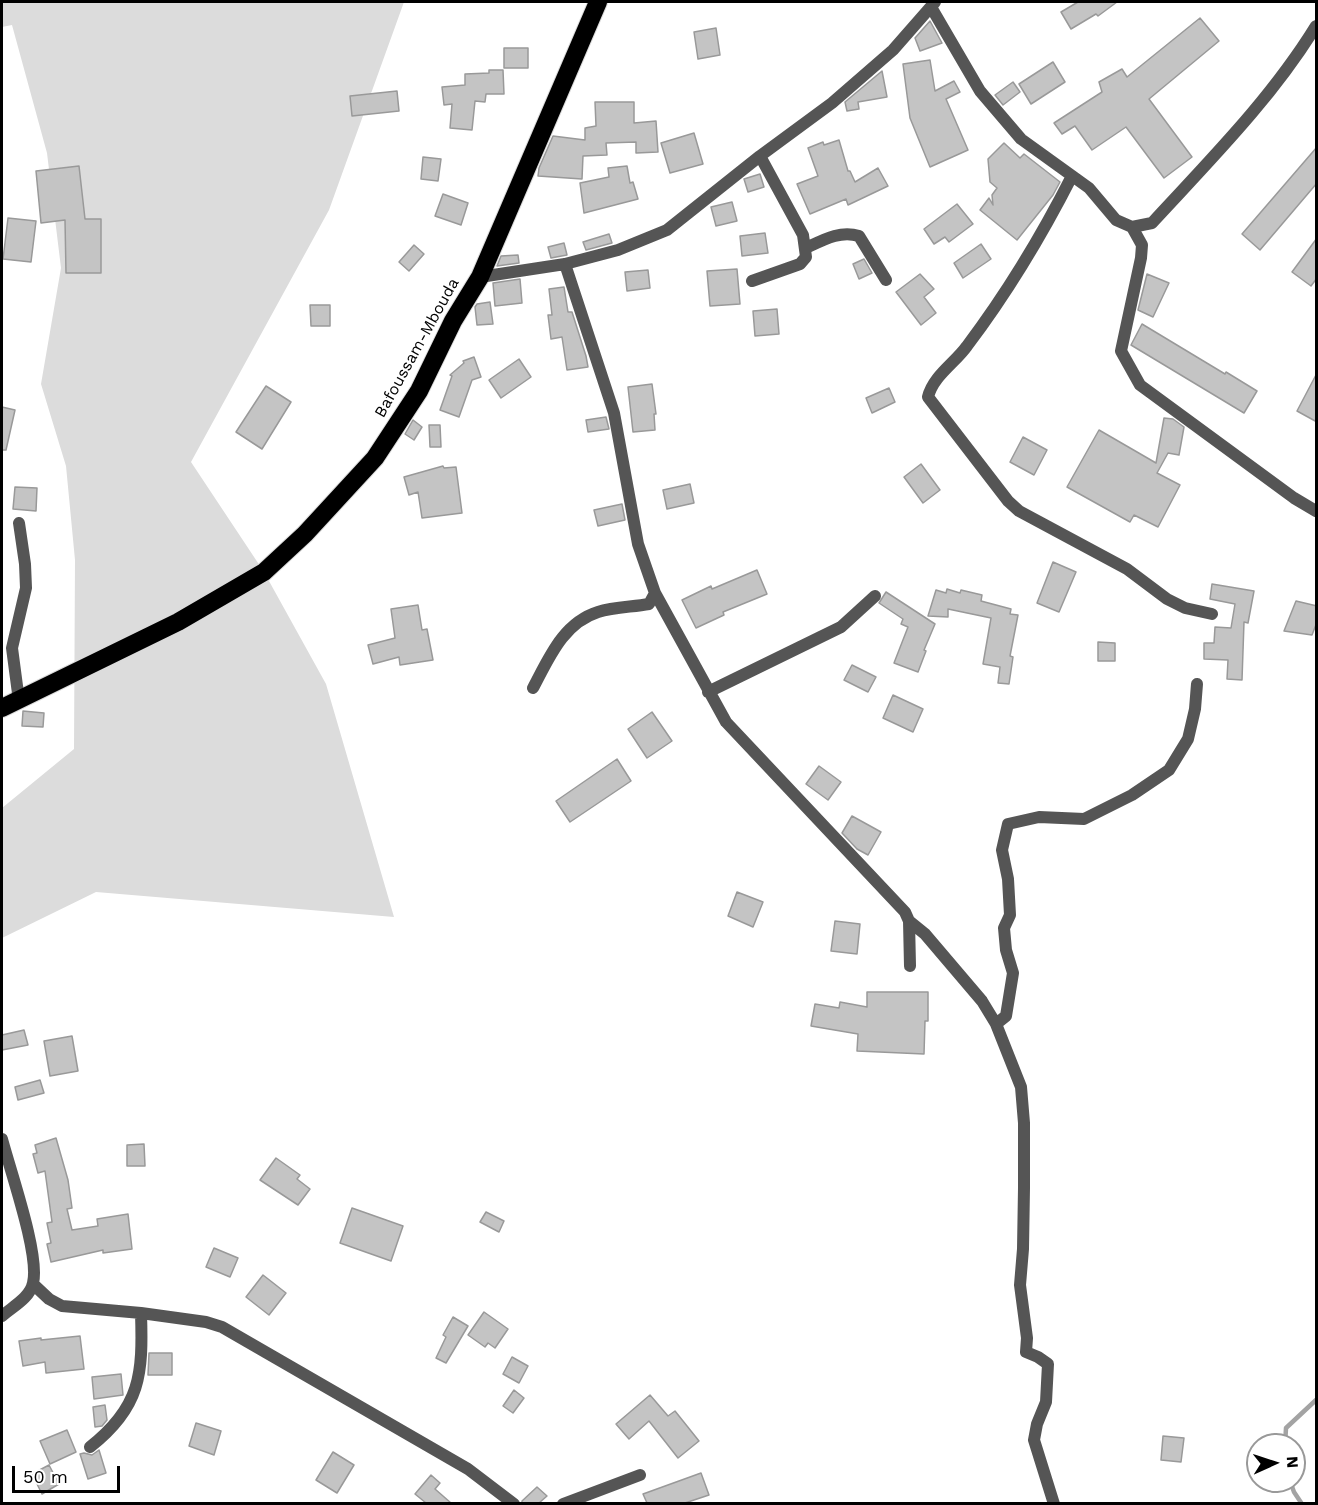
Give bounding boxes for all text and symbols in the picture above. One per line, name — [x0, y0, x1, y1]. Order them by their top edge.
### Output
street label: Bafoussam-Mbouda — [371, 275, 463, 421]
north arrow — [1246, 1433, 1306, 1493]
scale bar — [15, 1454, 123, 1492]
text: N — [1283, 1456, 1302, 1469]
text: 50 m — [23, 1466, 68, 1487]

